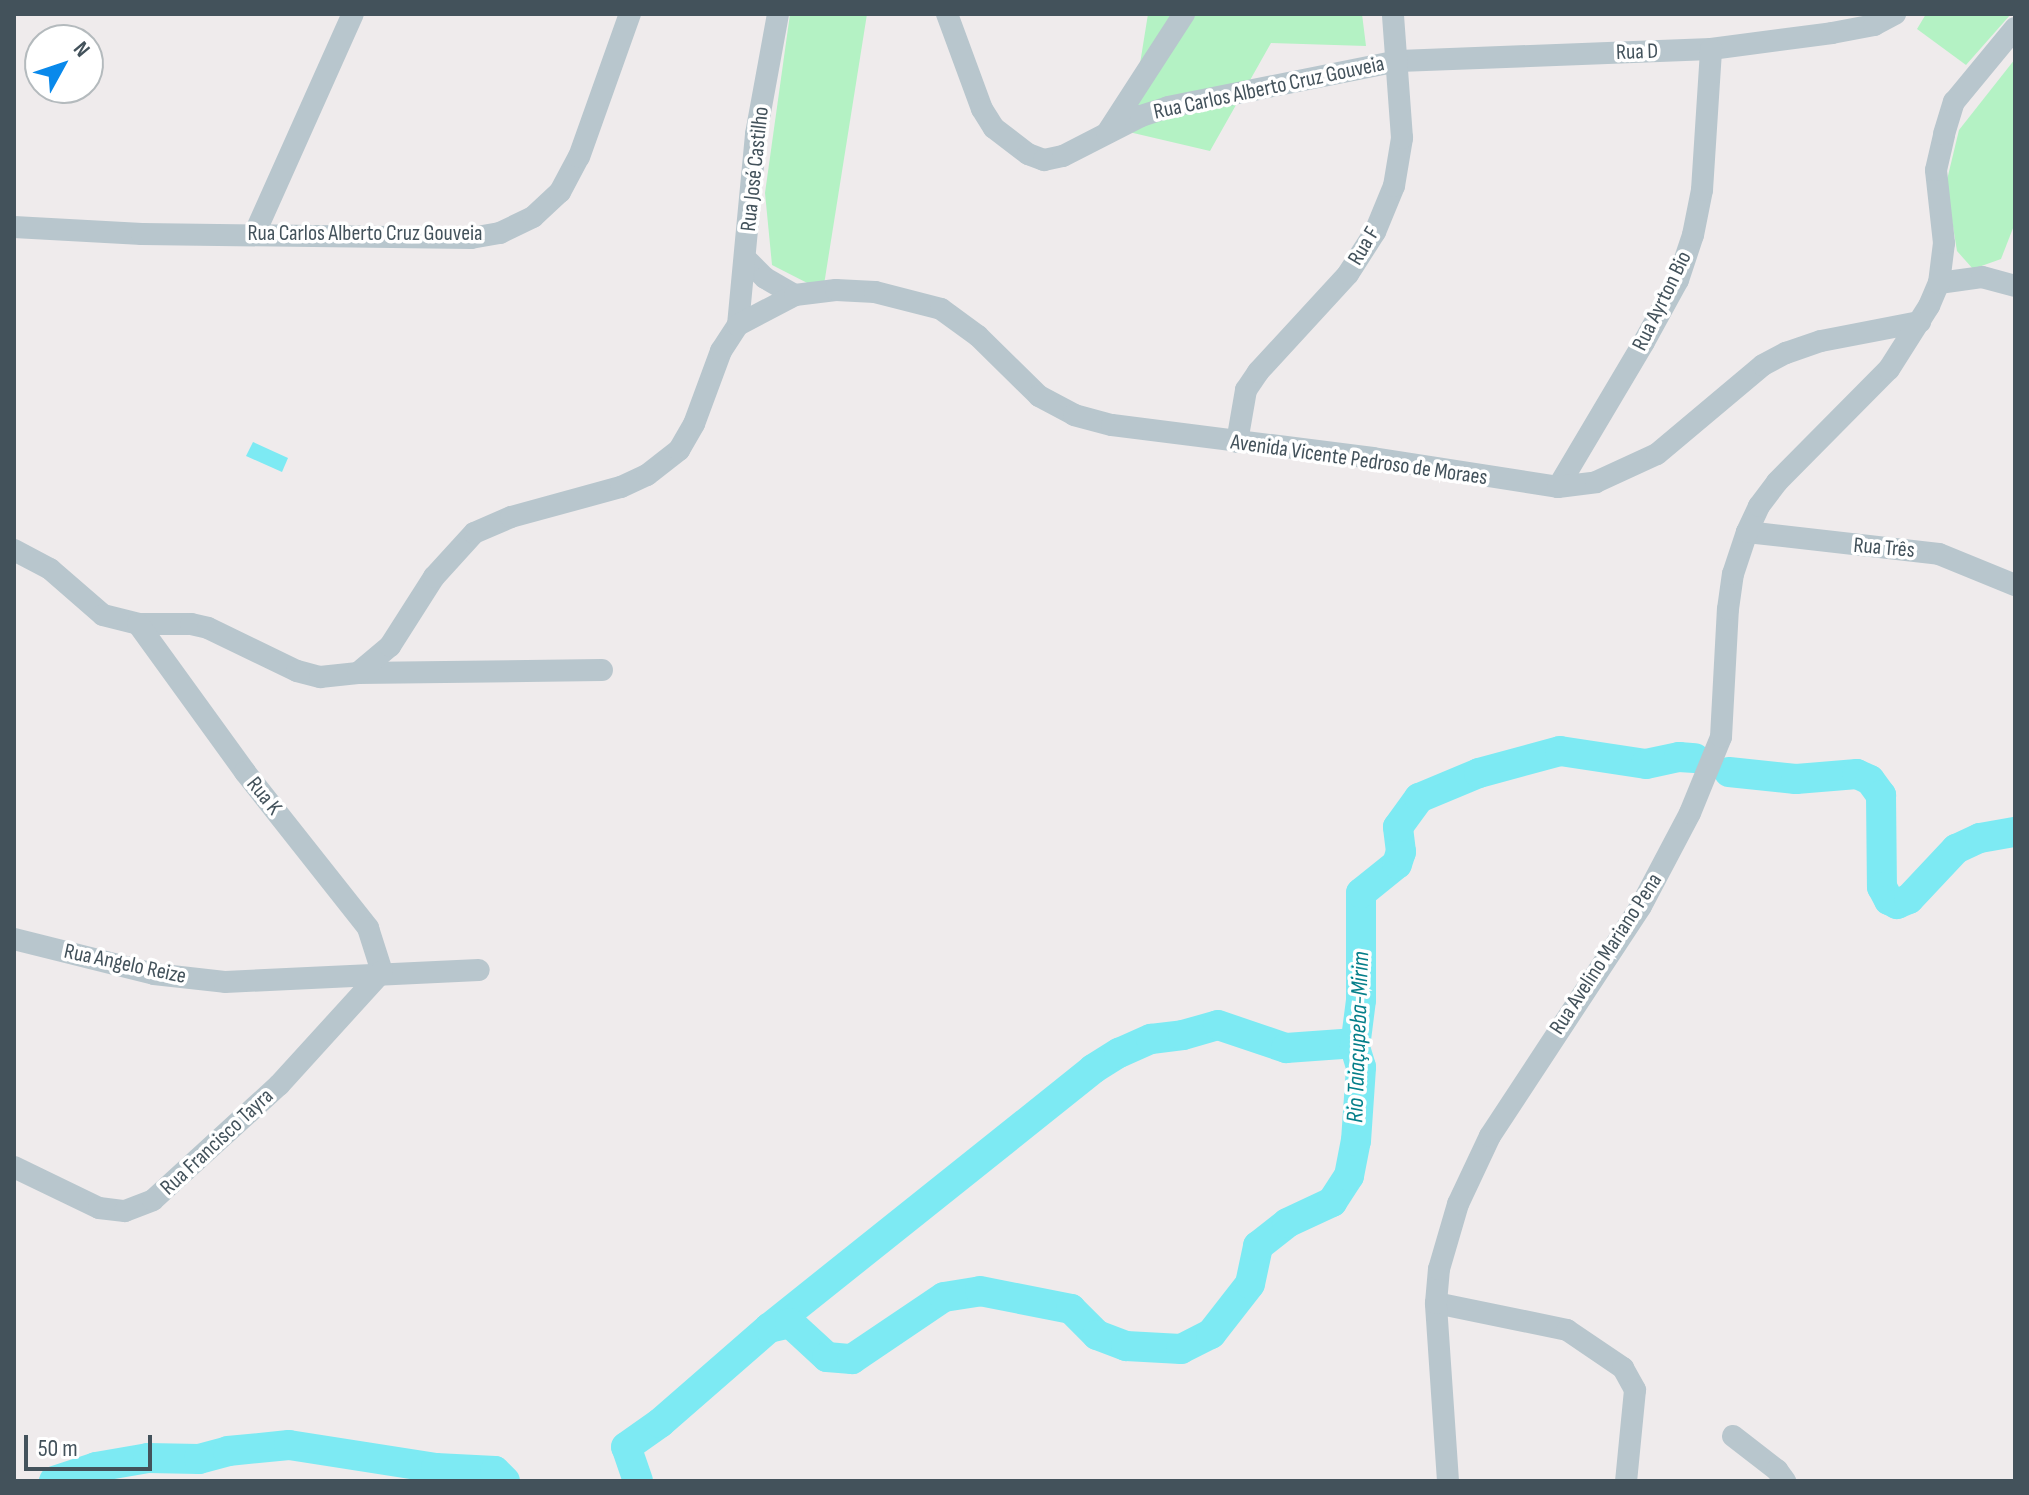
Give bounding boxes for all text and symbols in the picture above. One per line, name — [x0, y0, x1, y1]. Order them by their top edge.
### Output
north arrow — [24, 24, 104, 104]
text: N — [67, 36, 95, 63]
street label: Rua D — [1615, 38, 1659, 66]
street label: Rua Carlos Alberto Cruz Gouveia — [1151, 51, 1387, 125]
street label: Rua José Castilho — [735, 105, 775, 233]
street label: Rua Carlos Alberto Cruz Gouveia — [247, 221, 483, 247]
street label: Rua F — [1342, 222, 1386, 270]
street label: Rua Ayrton Bio — [1627, 247, 1697, 355]
street label: Avenida Vicente Pedroso de Moraes — [1229, 429, 1489, 491]
street label: Rua Três — [1852, 532, 1916, 564]
street label: Rua K — [241, 772, 287, 820]
street label: Rua Avelino Mariano Pena — [1544, 868, 1668, 1040]
street label: Rua Angelo Reize — [62, 938, 188, 990]
water label: Rio Taiaçupeba-Mirim — [1341, 951, 1375, 1123]
street label: Rua Francisco Tayra — [155, 1083, 279, 1201]
scale bar — [28, 1419, 156, 1469]
text: 50 m — [38, 1434, 78, 1463]

